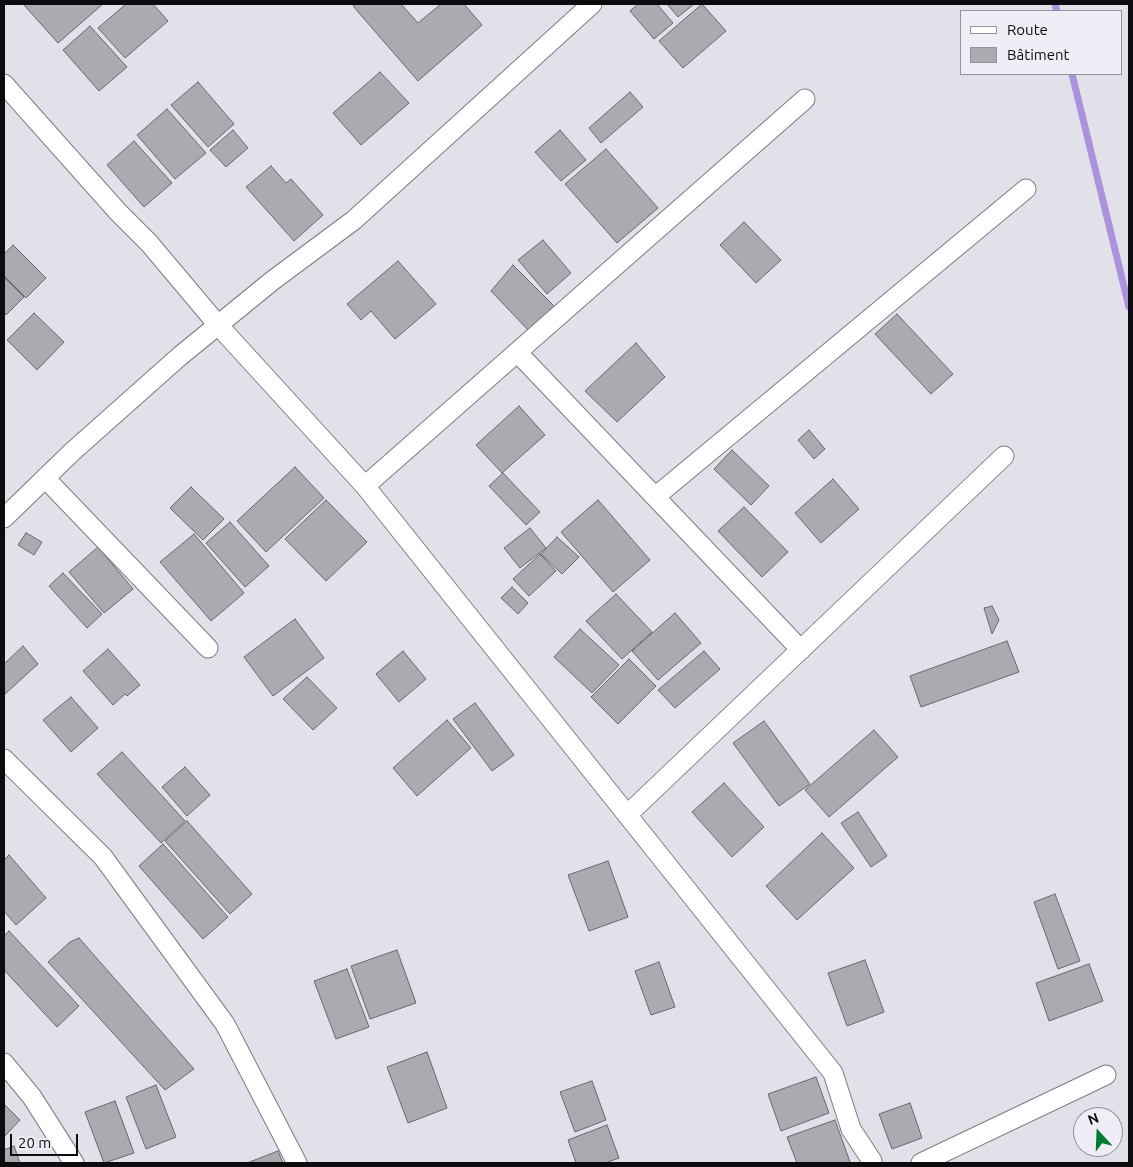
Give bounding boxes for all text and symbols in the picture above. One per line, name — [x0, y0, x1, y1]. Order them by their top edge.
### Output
legend — [960, 10, 1123, 75]
text: Route — [1007, 21, 1048, 38]
text: Bâtiment — [1007, 46, 1069, 63]
north arrow — [1073, 1107, 1123, 1157]
text: N — [1086, 1110, 1101, 1128]
scale bar — [12, 1124, 80, 1156]
text: 20 m — [18, 1134, 51, 1151]

